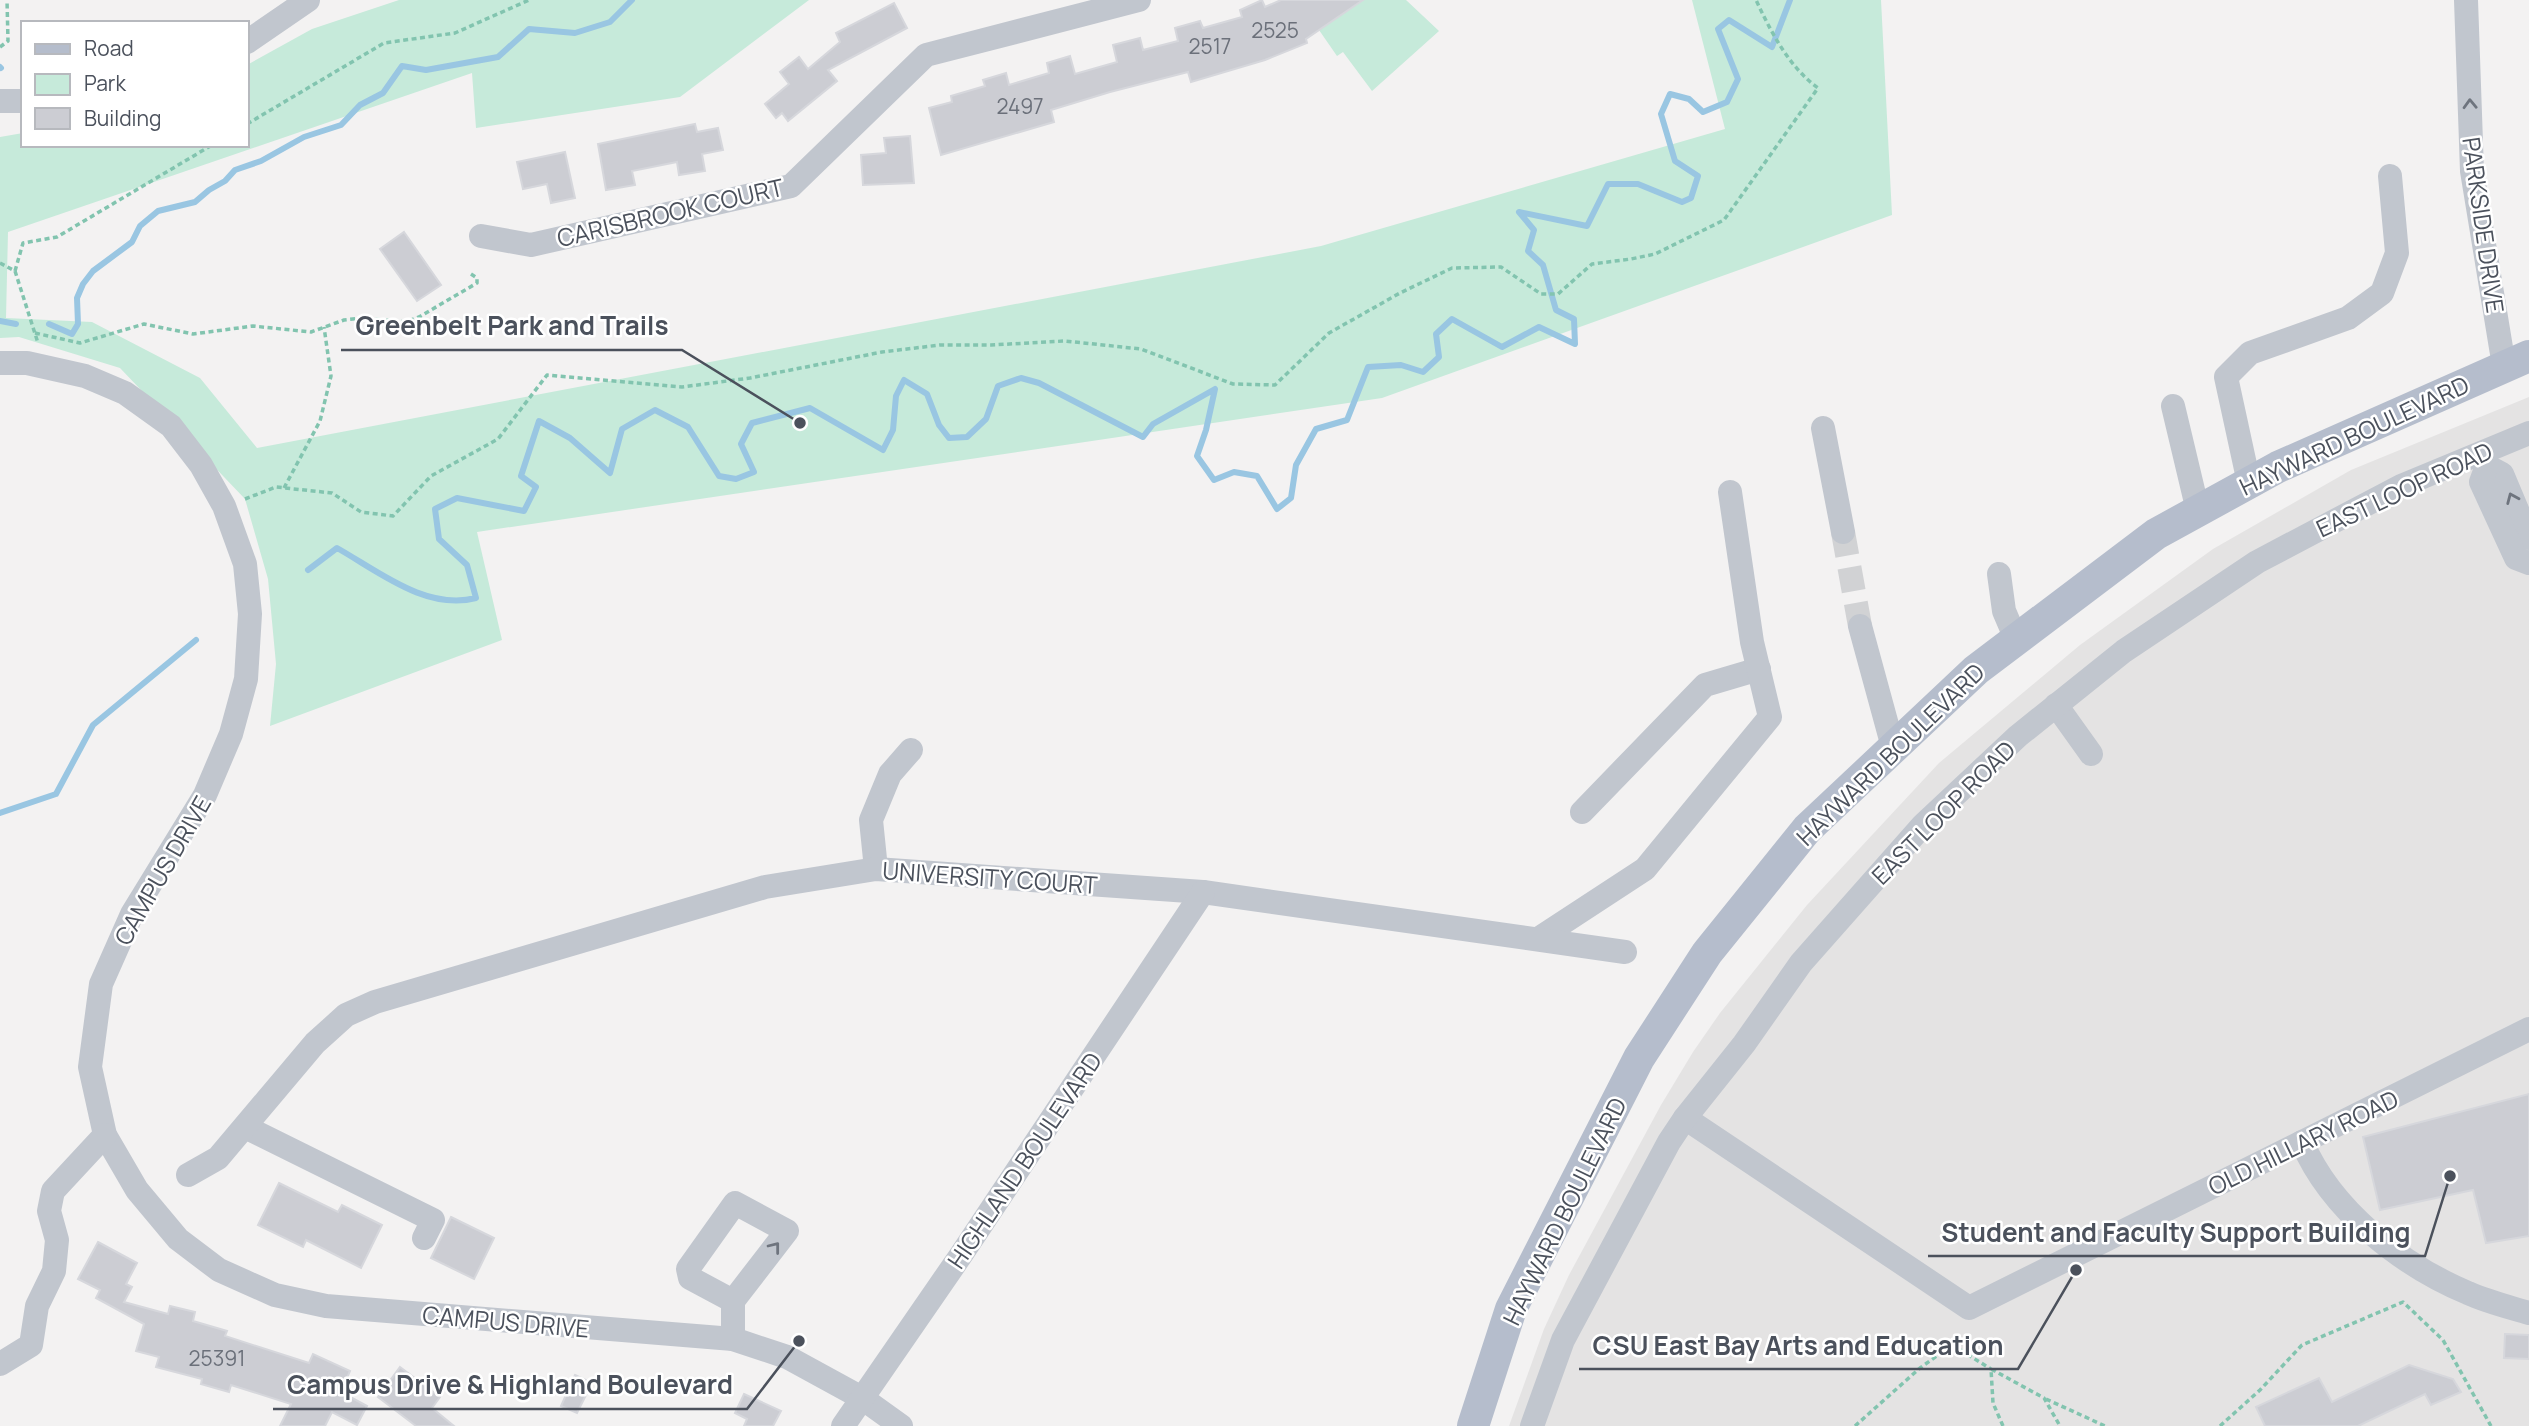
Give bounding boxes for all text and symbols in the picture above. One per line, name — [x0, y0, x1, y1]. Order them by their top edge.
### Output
house number: 2525 — [1251, 16, 1299, 44]
legend — [21, 21, 248, 147]
house number: 2517 — [1189, 32, 1231, 60]
text: Road — [84, 34, 134, 62]
text: Park — [84, 69, 126, 97]
house number: 2497 — [996, 92, 1044, 120]
one-way arrow — [2463, 98, 2478, 109]
text: Building — [84, 104, 161, 132]
street label: PARKSIDE DRIVE — [2455, 135, 2513, 315]
street label: CARISBROOK COURT — [554, 170, 787, 254]
callout: Greenbelt Park and Trails — [341, 303, 682, 350]
text: Greenbelt Park and Trails — [356, 307, 668, 343]
street label: HAYWARD BOULEVARD — [2234, 367, 2474, 503]
street label: EAST LOOP ROAD — [2311, 434, 2497, 544]
one-way arrow — [2506, 493, 2520, 506]
street label: HAYWARD BOULEVARD — [1789, 655, 1991, 853]
street label: EAST LOOP ROAD — [1864, 733, 2022, 891]
street label: CAMPUS DRIVE — [106, 789, 218, 951]
street label: UNIVERSITY COURT — [881, 853, 1099, 901]
street label: HIGHLAND BOULEVARD — [939, 1045, 1109, 1275]
street label: OLD HILLARY ROAD — [2202, 1082, 2404, 1202]
street label: HAYWARD BOULEVARD — [1494, 1092, 1634, 1330]
callout: Student and Faculty Support Building — [1928, 1209, 2425, 1256]
text: Student and Faculty Support Building — [1941, 1214, 2411, 1250]
one-way arrow — [766, 1242, 779, 1254]
street label: CAMPUS DRIVE — [421, 1297, 591, 1345]
callout: CSU East Bay Arts and Education — [1579, 1322, 2018, 1369]
text: CSU East Bay Arts and Education — [1593, 1327, 2003, 1363]
house number: 25391 — [189, 1344, 245, 1372]
callout: Campus Drive & Highland Boulevard — [273, 1362, 747, 1409]
text: Campus Drive & Highland Boulevard — [287, 1366, 733, 1402]

